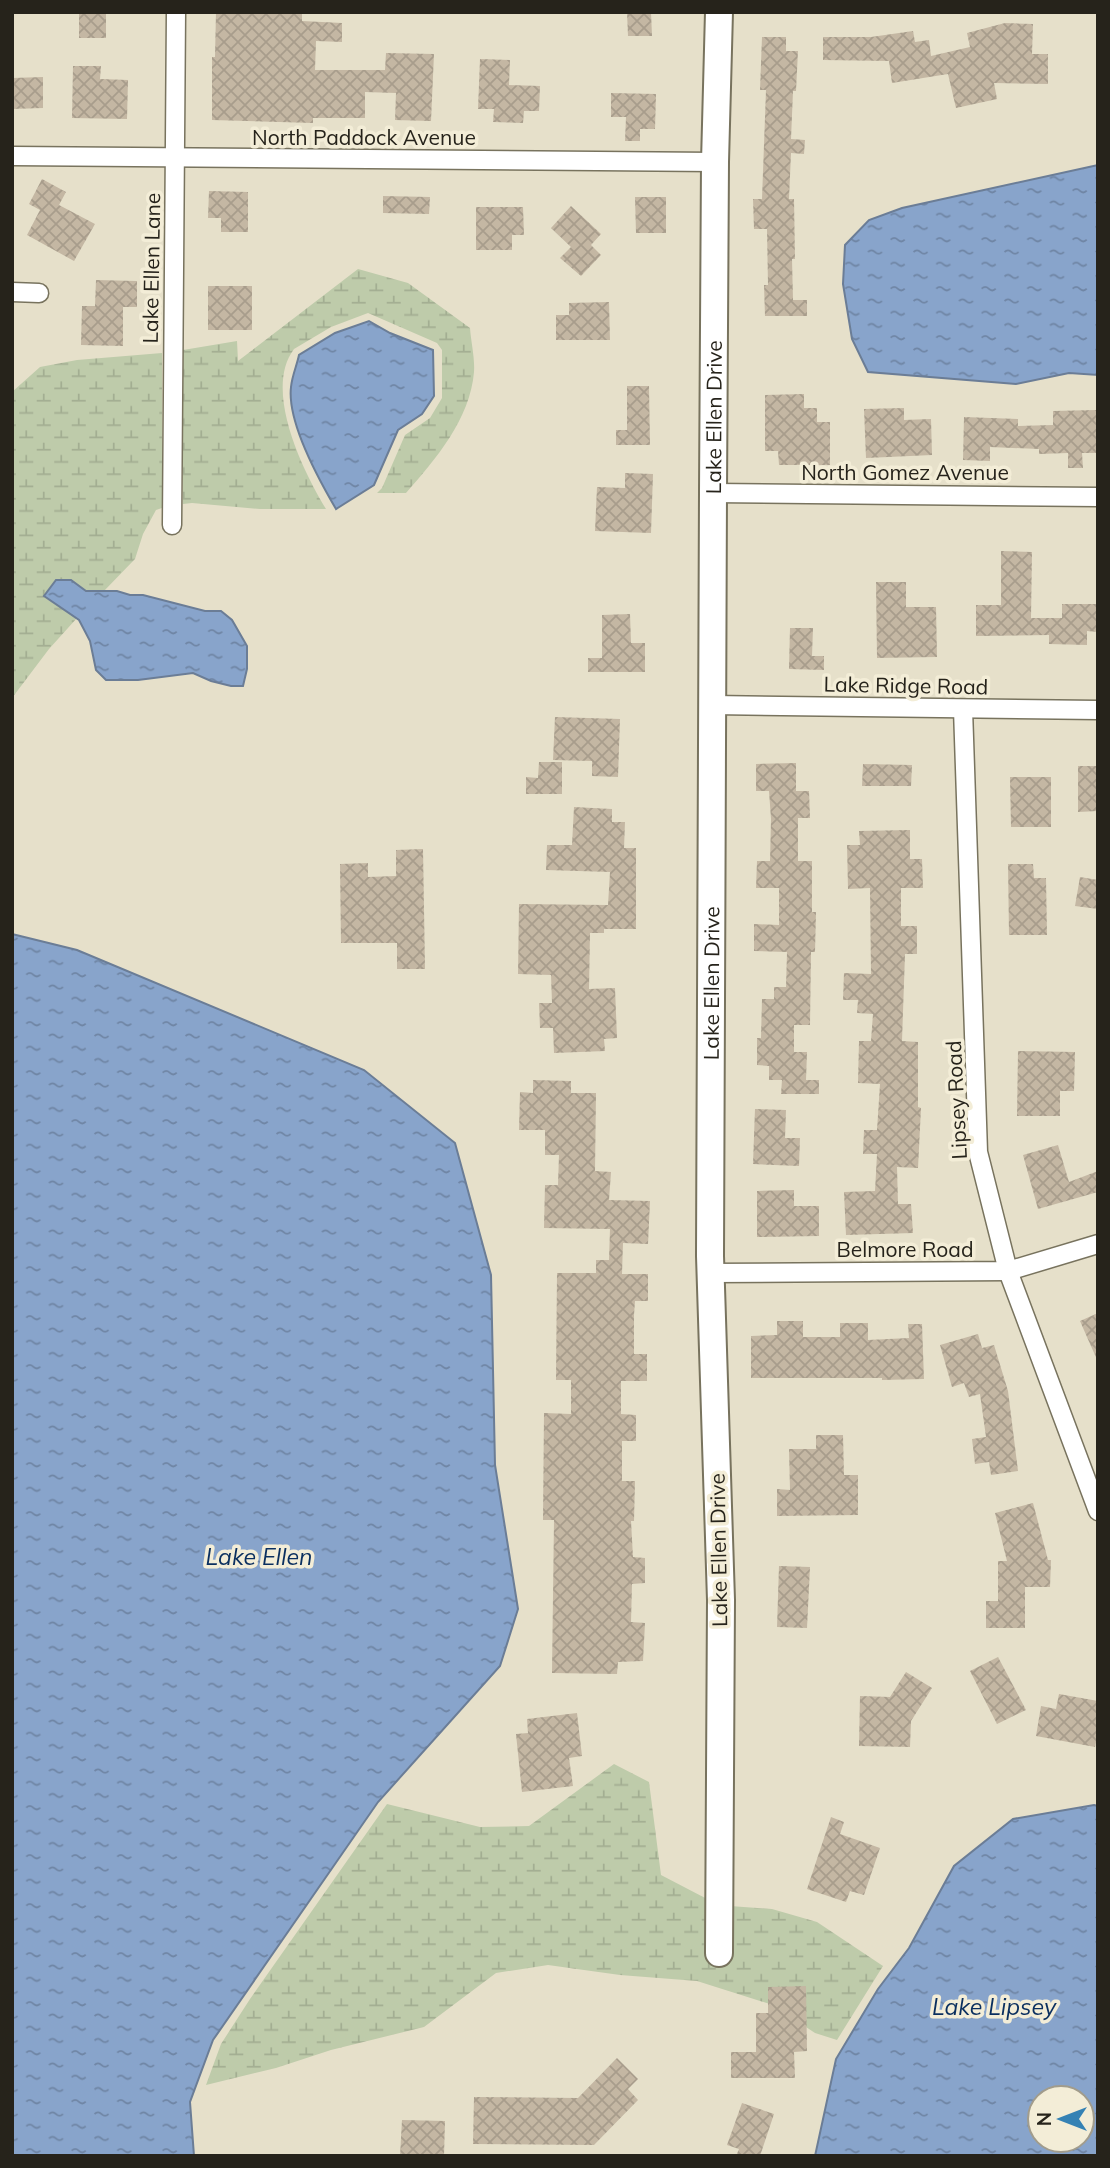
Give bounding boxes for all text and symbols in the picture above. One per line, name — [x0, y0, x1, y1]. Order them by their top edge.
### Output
street label: North Paddock Avenue — [252, 124, 476, 150]
street label: Lake Ellen Lane — [137, 192, 165, 344]
street label: Lake Ellen Drive — [700, 340, 727, 494]
street label: North Gomez Avenue — [801, 459, 1009, 485]
street label: Lake Ridge Road — [823, 671, 989, 699]
street label: Lake Ellen Drive — [698, 906, 724, 1060]
street label: Lipsey Road — [940, 1040, 972, 1160]
street label: Belmore Road — [836, 1236, 974, 1262]
street label: Lake Ellen Drive — [704, 1473, 732, 1627]
water label: Lake Ellen — [206, 1542, 312, 1571]
water label: Lake Lipsey — [932, 1992, 1057, 2021]
north arrow — [1026, 2084, 1096, 2154]
text: N — [1032, 2112, 1056, 2126]

